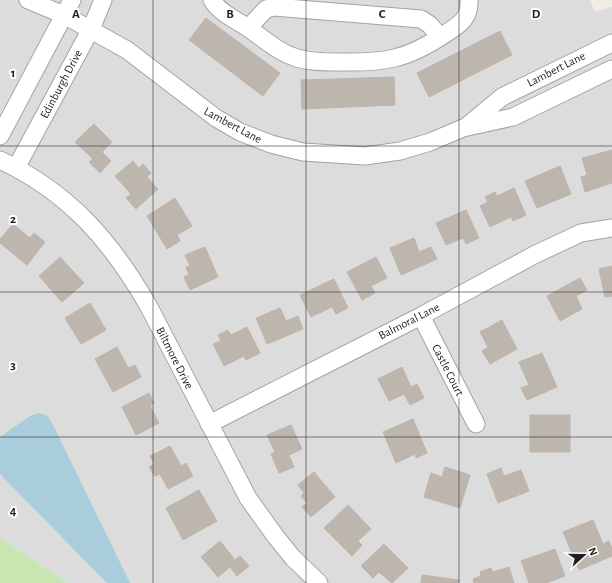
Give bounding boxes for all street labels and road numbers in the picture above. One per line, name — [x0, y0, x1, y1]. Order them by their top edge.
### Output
street label: Edinburgh Drive — [38, 48, 84, 120]
street label: Lambert Lane — [525, 49, 587, 89]
street label: Lambert Lane — [202, 105, 264, 145]
street label: Balmoral Lane — [377, 301, 441, 341]
street label: Biltmore Drive — [154, 325, 196, 391]
street label: Castle Court — [430, 342, 466, 398]

